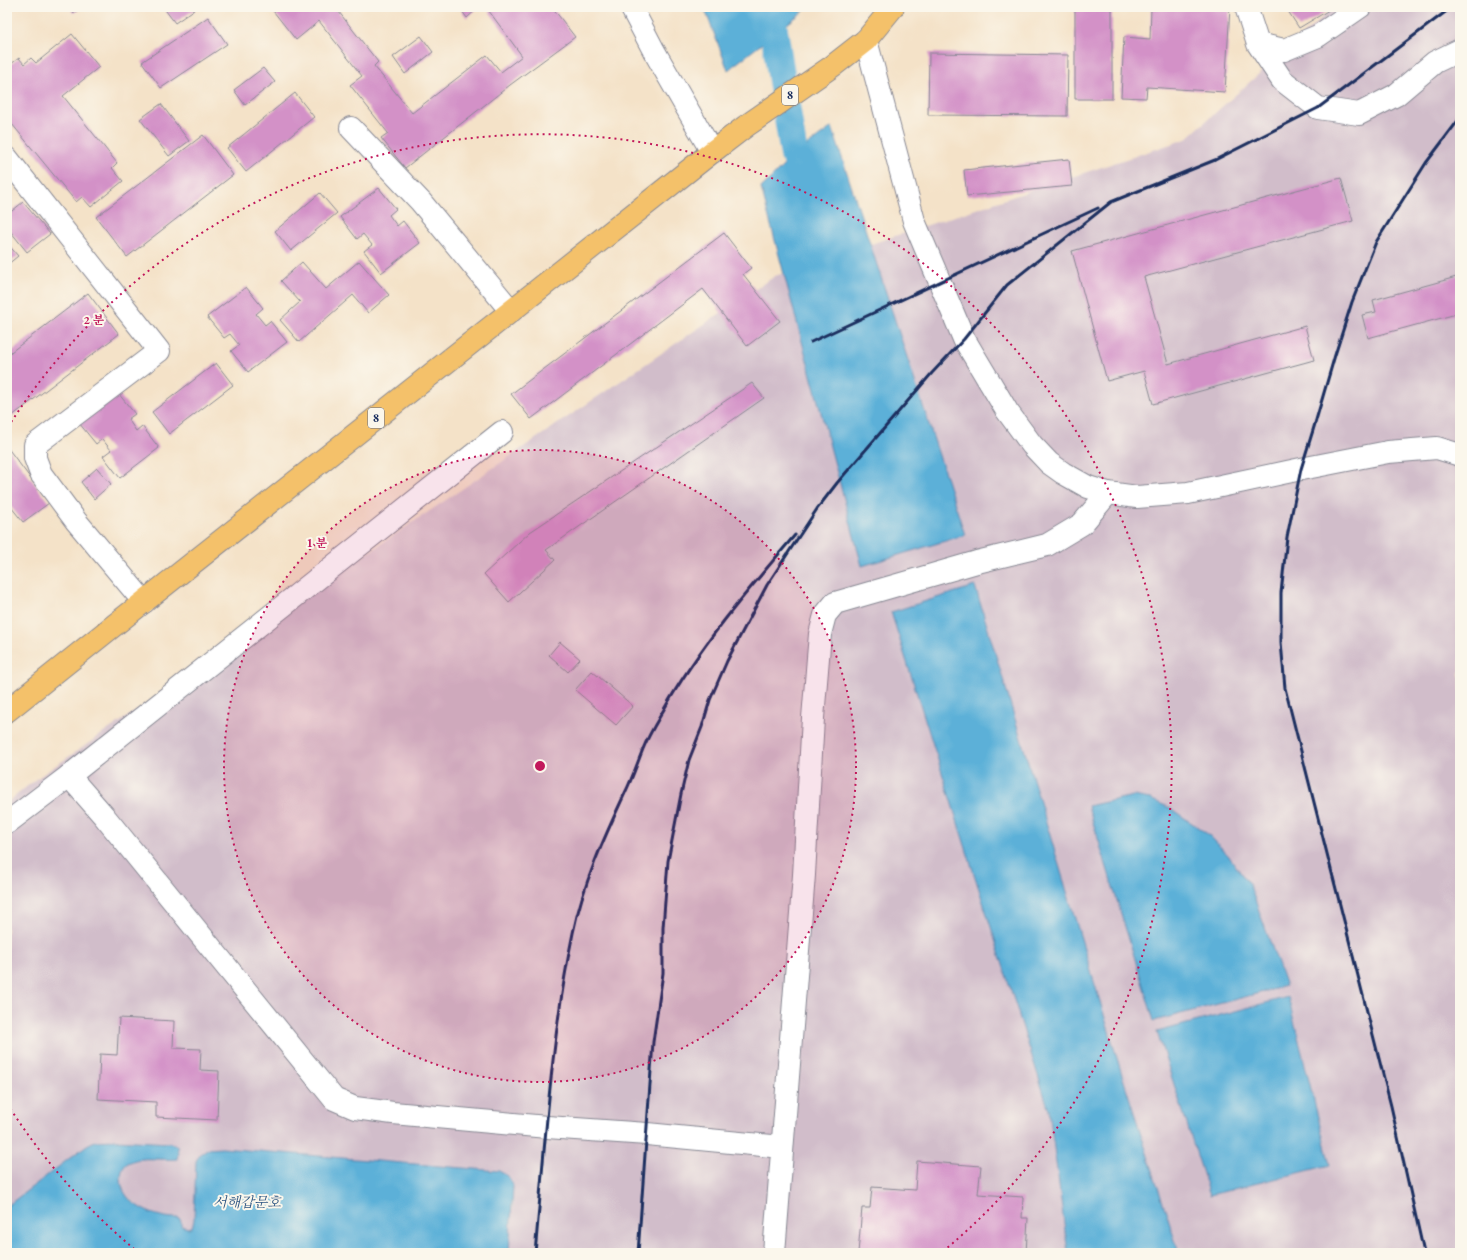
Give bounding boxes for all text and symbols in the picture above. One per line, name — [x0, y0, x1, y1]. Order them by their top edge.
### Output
road number: 8 — [782, 85, 798, 105]
text: 2 분 — [84, 312, 105, 328]
road number: 8 — [368, 408, 384, 428]
text: 1 분 — [307, 535, 328, 551]
centre of rings — [533, 759, 547, 773]
water label: 서해갑문호 — [213, 1193, 282, 1211]

